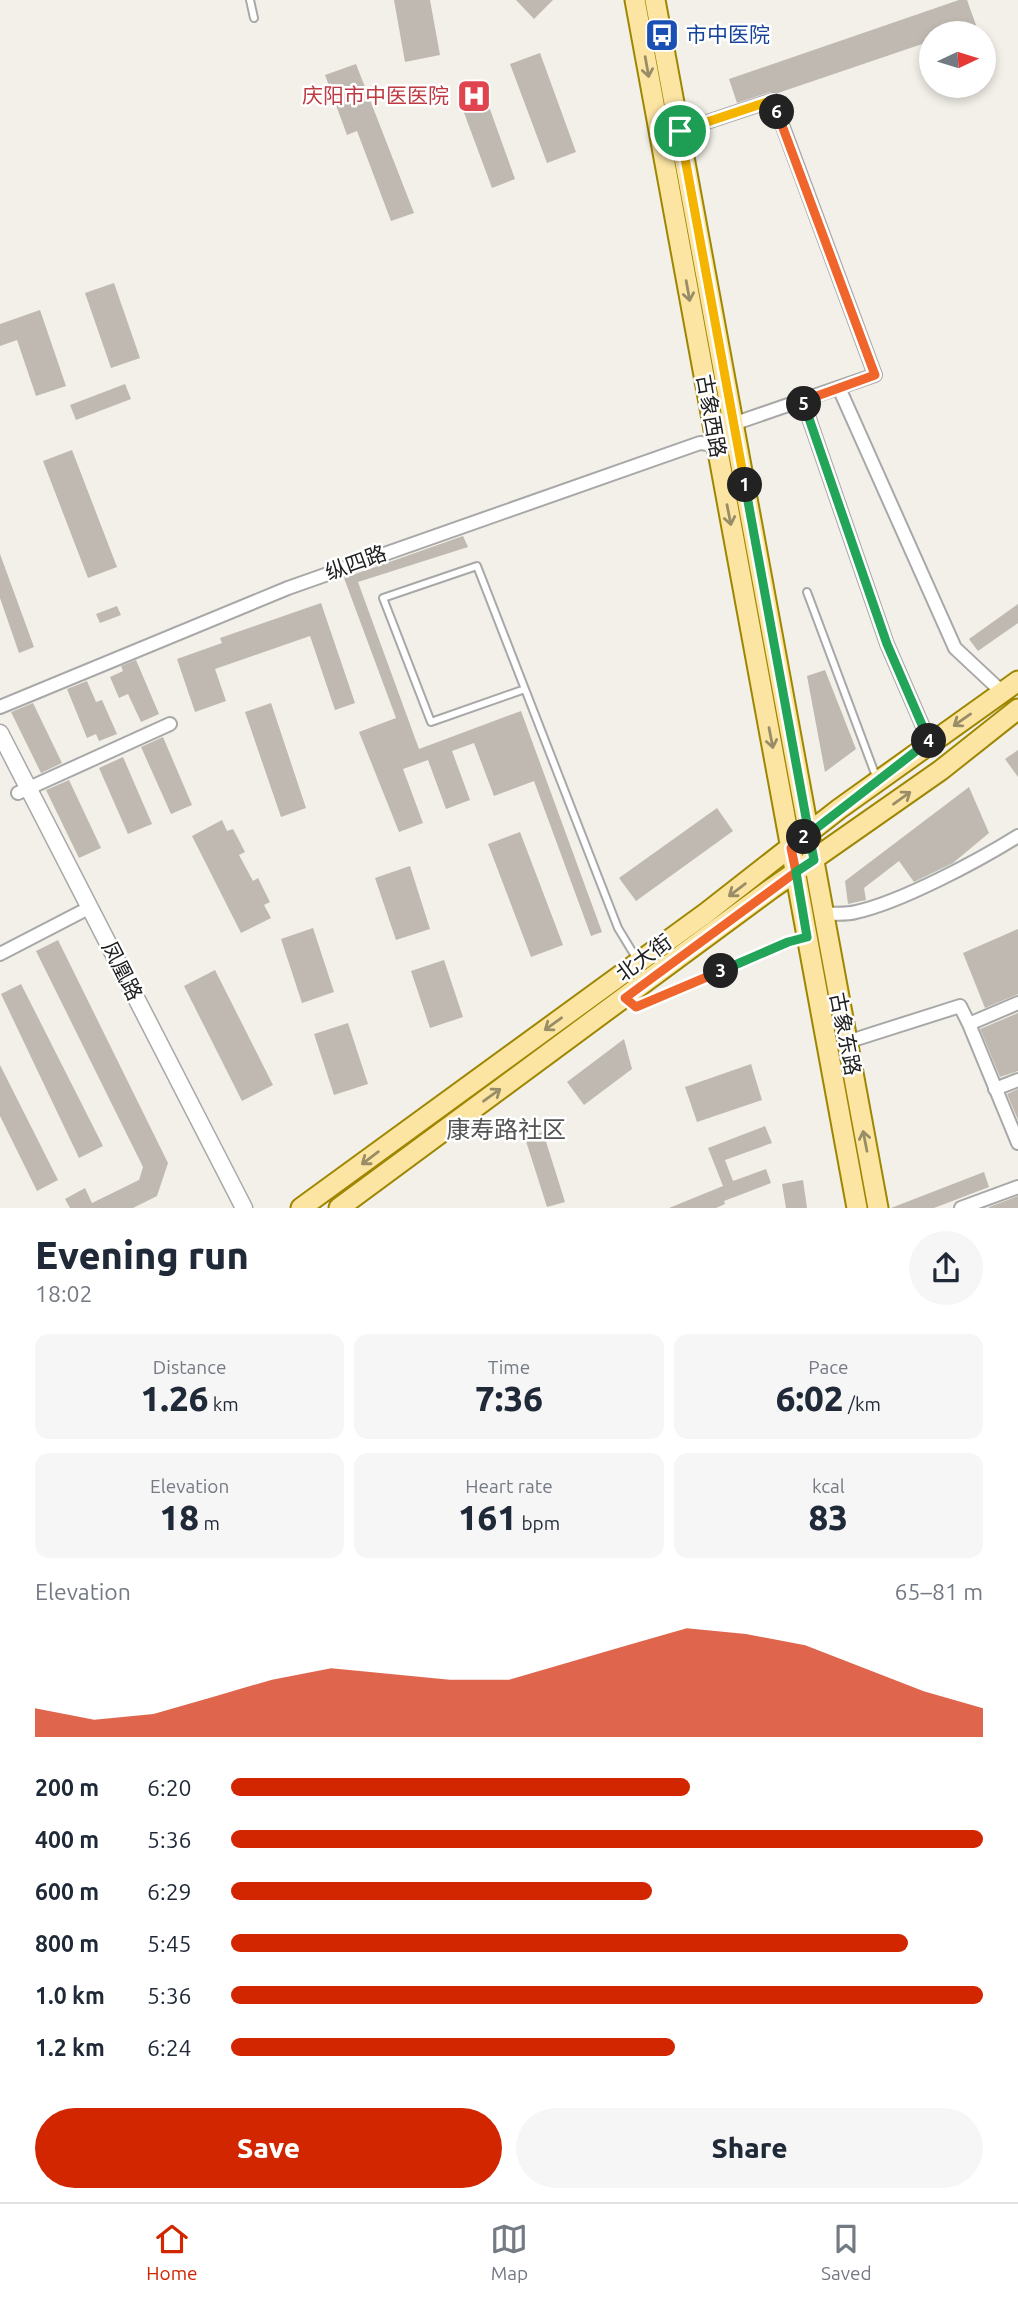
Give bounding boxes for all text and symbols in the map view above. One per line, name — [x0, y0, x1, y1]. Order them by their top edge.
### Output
bus stop icon: 市中医院 — [643, 16, 681, 54]
north arrow — [919, 21, 996, 98]
map controls — [919, 21, 996, 98]
place label: 市中医院 — [686, 22, 770, 46]
one-way arrow — [641, 55, 655, 78]
hospital icon: 庆阳市中医医院 — [455, 77, 493, 115]
place label: 庆阳市中医医院 — [302, 83, 449, 107]
pin: 6 — [760, 94, 794, 130]
text: 6 — [771, 100, 782, 122]
pin — [650, 101, 710, 161]
icon: arrive — [661, 112, 699, 150]
one-way arrow — [682, 279, 695, 302]
street label: 古象西路 — [693, 372, 731, 459]
pin: 5 — [786, 386, 822, 422]
text: 5 — [798, 392, 809, 414]
pin: 1 — [728, 468, 762, 503]
text: 1 — [739, 473, 750, 495]
one-way arrow — [723, 503, 736, 526]
street label: 纵四路 — [322, 540, 389, 584]
one-way arrow — [953, 713, 972, 727]
pin: 4 — [912, 724, 946, 758]
one-way arrow — [765, 726, 778, 749]
text: 4 — [923, 729, 934, 751]
one-way arrow — [892, 790, 911, 805]
pin: 2 — [786, 820, 822, 854]
text: 2 — [798, 825, 809, 847]
one-way arrow — [728, 882, 747, 897]
street label: 北大街 — [611, 929, 676, 985]
street label: 凤凰路 — [98, 937, 148, 1004]
pin: 3 — [704, 954, 738, 988]
text: 3 — [715, 959, 726, 981]
street label: 古象东路 — [826, 990, 866, 1077]
one-way arrow — [544, 1017, 563, 1031]
one-way arrow — [482, 1088, 501, 1102]
district label: 康寿路社区 — [446, 1116, 566, 1143]
one-way arrow — [858, 1130, 872, 1153]
one-way arrow — [361, 1151, 380, 1165]
button: share — [909, 1231, 983, 1305]
text: Evening run — [35, 1234, 249, 1276]
text: 18:02 — [35, 1281, 93, 1306]
text: Distance — [153, 1356, 226, 1378]
text: Time — [488, 1356, 530, 1378]
text: Pace — [808, 1356, 848, 1378]
text: 1.26 — [141, 1378, 208, 1418]
text: 7:36 — [475, 1378, 543, 1418]
text: 6:02 — [776, 1378, 844, 1418]
text: km — [208, 1393, 239, 1415]
text: /km — [844, 1393, 881, 1415]
text: Elevation — [150, 1475, 229, 1497]
text: Heart rate — [465, 1475, 553, 1497]
text: kcal — [812, 1475, 845, 1497]
text: 18 — [160, 1497, 199, 1537]
text: 161 — [458, 1497, 517, 1537]
text: 83 — [809, 1497, 848, 1537]
text: m — [199, 1512, 220, 1534]
text: bpm — [517, 1512, 560, 1534]
text: Elevation — [35, 1579, 131, 1604]
text: 65–81 m — [895, 1579, 983, 1604]
text: 200 m — [35, 1775, 99, 1800]
text: 6:20 — [147, 1775, 192, 1800]
text: 400 m — [35, 1827, 99, 1852]
text: 5:36 — [147, 1827, 192, 1852]
text: 600 m — [35, 1879, 99, 1904]
text: 6:29 — [147, 1879, 192, 1904]
text: 800 m — [35, 1931, 99, 1956]
text: 5:45 — [147, 1931, 192, 1956]
text: 1.0 km — [35, 1983, 105, 2008]
text: 5:36 — [147, 1983, 192, 2008]
text: 1.2 km — [35, 2035, 105, 2060]
text: 6:24 — [147, 2035, 192, 2060]
button: Save — [35, 2108, 502, 2188]
button: Share — [516, 2108, 983, 2188]
tab: Home — [146, 2220, 198, 2284]
tab: Map — [490, 2220, 528, 2284]
tab: Saved — [821, 2220, 872, 2284]

